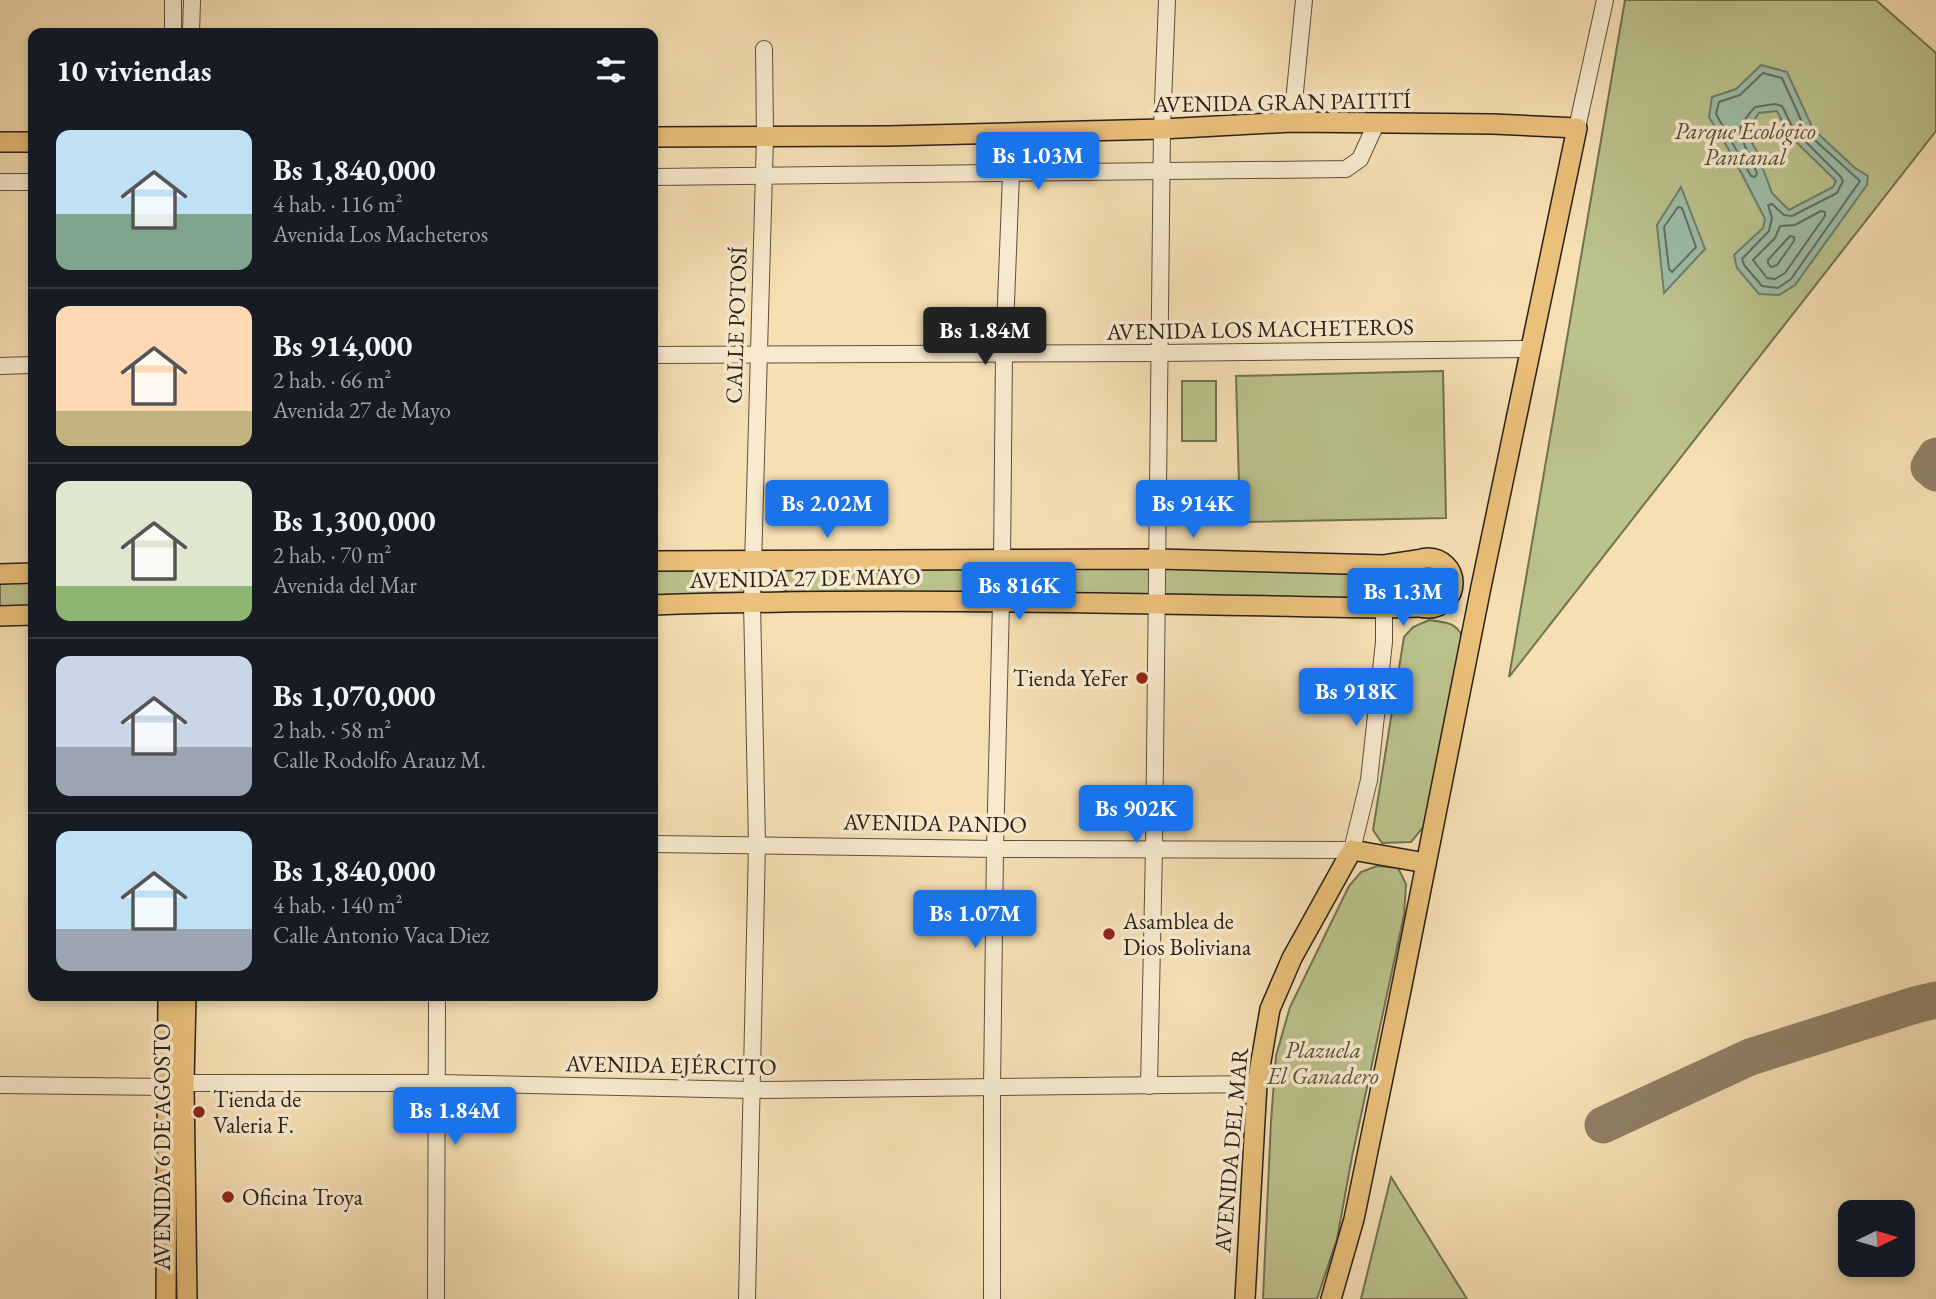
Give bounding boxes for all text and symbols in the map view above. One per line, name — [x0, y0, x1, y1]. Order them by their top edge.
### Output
text: 10 viviendas — [56, 51, 212, 90]
icon: filters — [592, 51, 630, 89]
street label: AVENIDA GRAN PAITITÍ — [1152, 85, 1411, 119]
park label: Parque Ecológico Pantanal — [1674, 116, 1816, 172]
pin: Bs 1.03M — [966, 132, 1110, 192]
text: Bs 1.03M — [992, 140, 1084, 170]
text: Bs 1,840,000 — [273, 150, 436, 189]
icon: home — [112, 158, 196, 242]
text: 4 hab. · 116 m² — [273, 189, 403, 219]
text: Avenida Los Macheteros — [273, 219, 488, 249]
street label: CALLE POTOSÍ — [718, 246, 754, 404]
pin: Bs 1.84M — [913, 308, 1057, 367]
street label: AVENIDA LOS MACHETEROS — [1105, 311, 1414, 347]
text: Bs 1.84M — [939, 315, 1031, 345]
text: Bs 914,000 — [273, 326, 412, 365]
icon: home — [112, 334, 196, 418]
text: 2 hab. · 66 m² — [273, 365, 392, 395]
text: Avenida 27 de Mayo — [273, 395, 451, 425]
pin: Bs 2.02M — [755, 480, 899, 540]
pin: Bs 914K — [1128, 480, 1258, 540]
text: Bs 2.02M — [781, 488, 873, 518]
text: Bs 914K — [1152, 488, 1234, 518]
text: Bs 1,300,000 — [273, 501, 436, 540]
icon: home — [112, 509, 196, 593]
text: 2 hab. · 70 m² — [273, 540, 392, 570]
street label: AVENIDA 27 DE MAYO — [688, 561, 921, 595]
pin: Bs 816K — [954, 562, 1084, 622]
pin: Bs 1.3M — [1338, 568, 1468, 628]
text: Avenida del Mar — [273, 570, 417, 600]
text: Bs 816K — [978, 570, 1060, 600]
text: Bs 1.3M — [1363, 576, 1443, 606]
place label: Tienda YeFer — [1013, 663, 1128, 693]
pin: Bs 918K — [1291, 668, 1421, 728]
marker: Tienda YeFer — [1134, 670, 1150, 686]
text: Bs 1,070,000 — [273, 676, 436, 715]
text: Bs 918K — [1315, 676, 1397, 706]
icon: home — [112, 684, 196, 768]
text: 2 hab. · 58 m² — [273, 715, 392, 745]
text: Calle Rodolfo Arauz M. — [273, 745, 486, 775]
pin: Bs 902K — [1071, 786, 1201, 845]
text: Bs 902K — [1095, 793, 1177, 823]
street label: AVENIDA PANDO — [842, 806, 1027, 840]
text: Bs 1,840,000 — [273, 851, 436, 890]
icon: home — [112, 859, 196, 943]
text: 4 hab. · 140 m² — [273, 890, 403, 920]
pin: Bs 1.07M — [903, 890, 1047, 950]
text: Bs 1.07M — [929, 898, 1021, 928]
place label: Asamblea de Dios Boliviana — [1122, 906, 1252, 962]
text: Calle Antonio Vaca Diez — [273, 920, 489, 950]
marker: Asamblea de Dios Boliviana — [1101, 926, 1117, 942]
street label: AVENIDA 6 DE AGOSTO — [147, 1023, 177, 1272]
park label: Plazuela El Ganadero — [1266, 1035, 1379, 1091]
street label: AVENIDA DEL MAR — [1207, 1046, 1255, 1255]
street label: AVENIDA EJÉRCITO — [564, 1048, 777, 1082]
place label: Tienda de Valeria F. — [213, 1084, 301, 1140]
pin: Bs 1.84M — [383, 1088, 527, 1147]
text: Bs 1.84M — [409, 1095, 501, 1125]
marker: Tienda de Valeria F. — [191, 1104, 207, 1120]
place label: Oficina Troya — [242, 1182, 364, 1212]
marker: Oficina Troya — [220, 1189, 236, 1205]
north arrow — [1838, 1200, 1914, 1278]
map controls — [1838, 1200, 1915, 1277]

